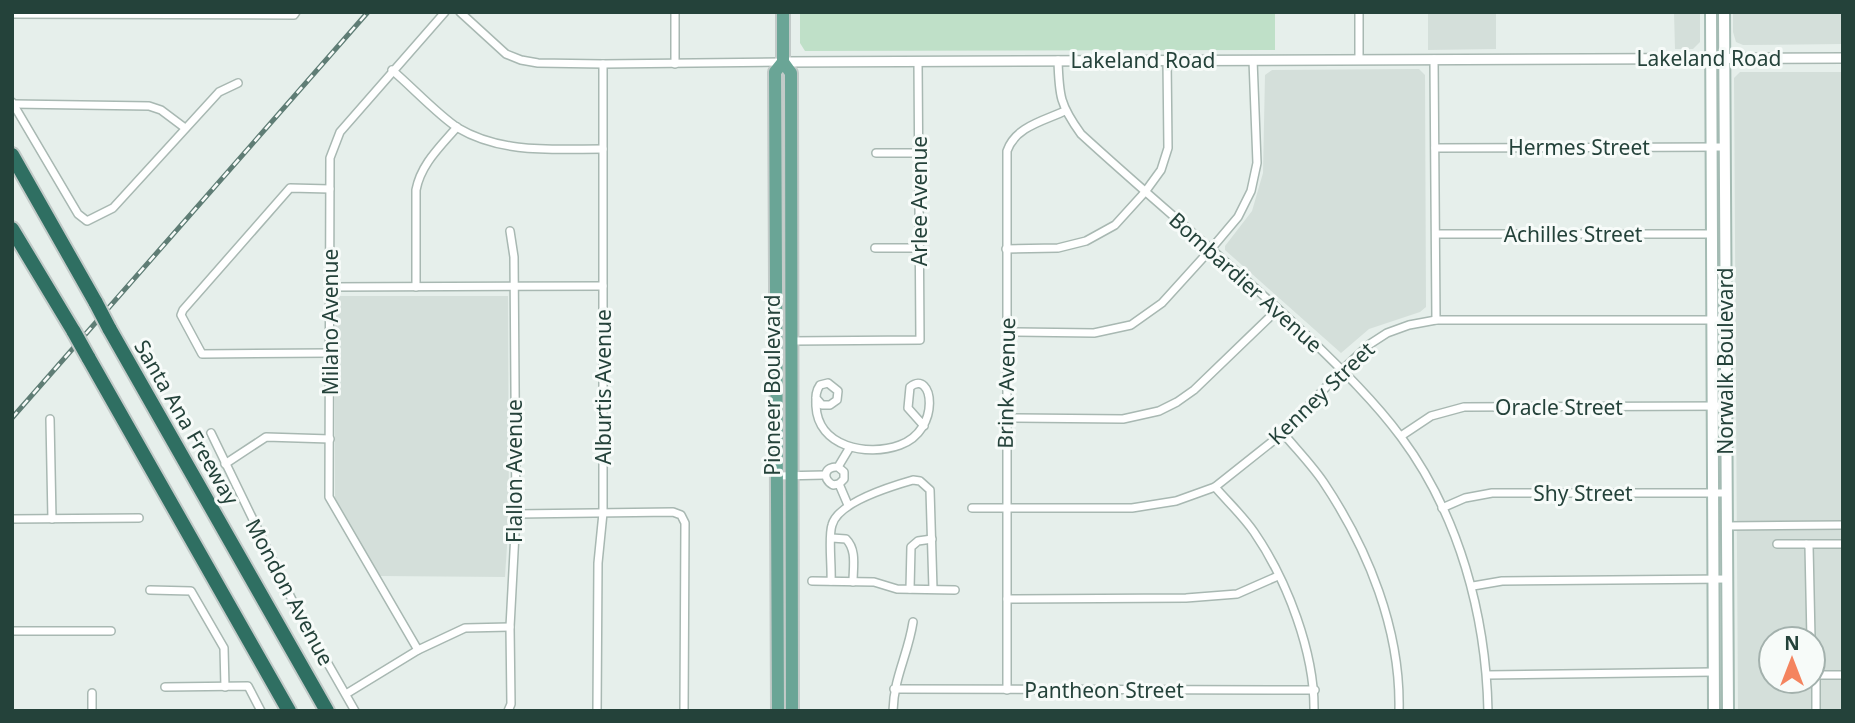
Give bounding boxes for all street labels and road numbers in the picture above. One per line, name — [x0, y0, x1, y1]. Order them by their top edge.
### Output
street label: Lakeland Road — [1637, 44, 1781, 72]
street label: Lakeland Road — [1071, 46, 1215, 74]
street label: Hermes Street — [1508, 133, 1650, 161]
street label: Arlee Avenue — [905, 136, 933, 266]
street label: Bombardier Avenue — [1163, 206, 1329, 358]
street label: Achilles Street — [1504, 220, 1643, 248]
street label: Milano Avenue — [316, 249, 344, 395]
street label: Norwalk Boulevard — [1711, 267, 1739, 455]
street label: Pioneer Boulevard — [758, 294, 786, 476]
street label: Alburtis Avenue — [589, 309, 617, 465]
street label: Brink Avenue — [991, 317, 1021, 449]
street label: Santa Ana Freeway — [128, 334, 246, 510]
street label: Kenney Street — [1262, 335, 1380, 451]
street label: Oracle Street — [1495, 393, 1623, 421]
street label: Flallon Avenue — [500, 399, 528, 543]
street label: Shy Street — [1533, 479, 1633, 507]
street label: Mondon Avenue — [239, 514, 341, 670]
street label: Pantheon Street — [1024, 676, 1184, 704]

